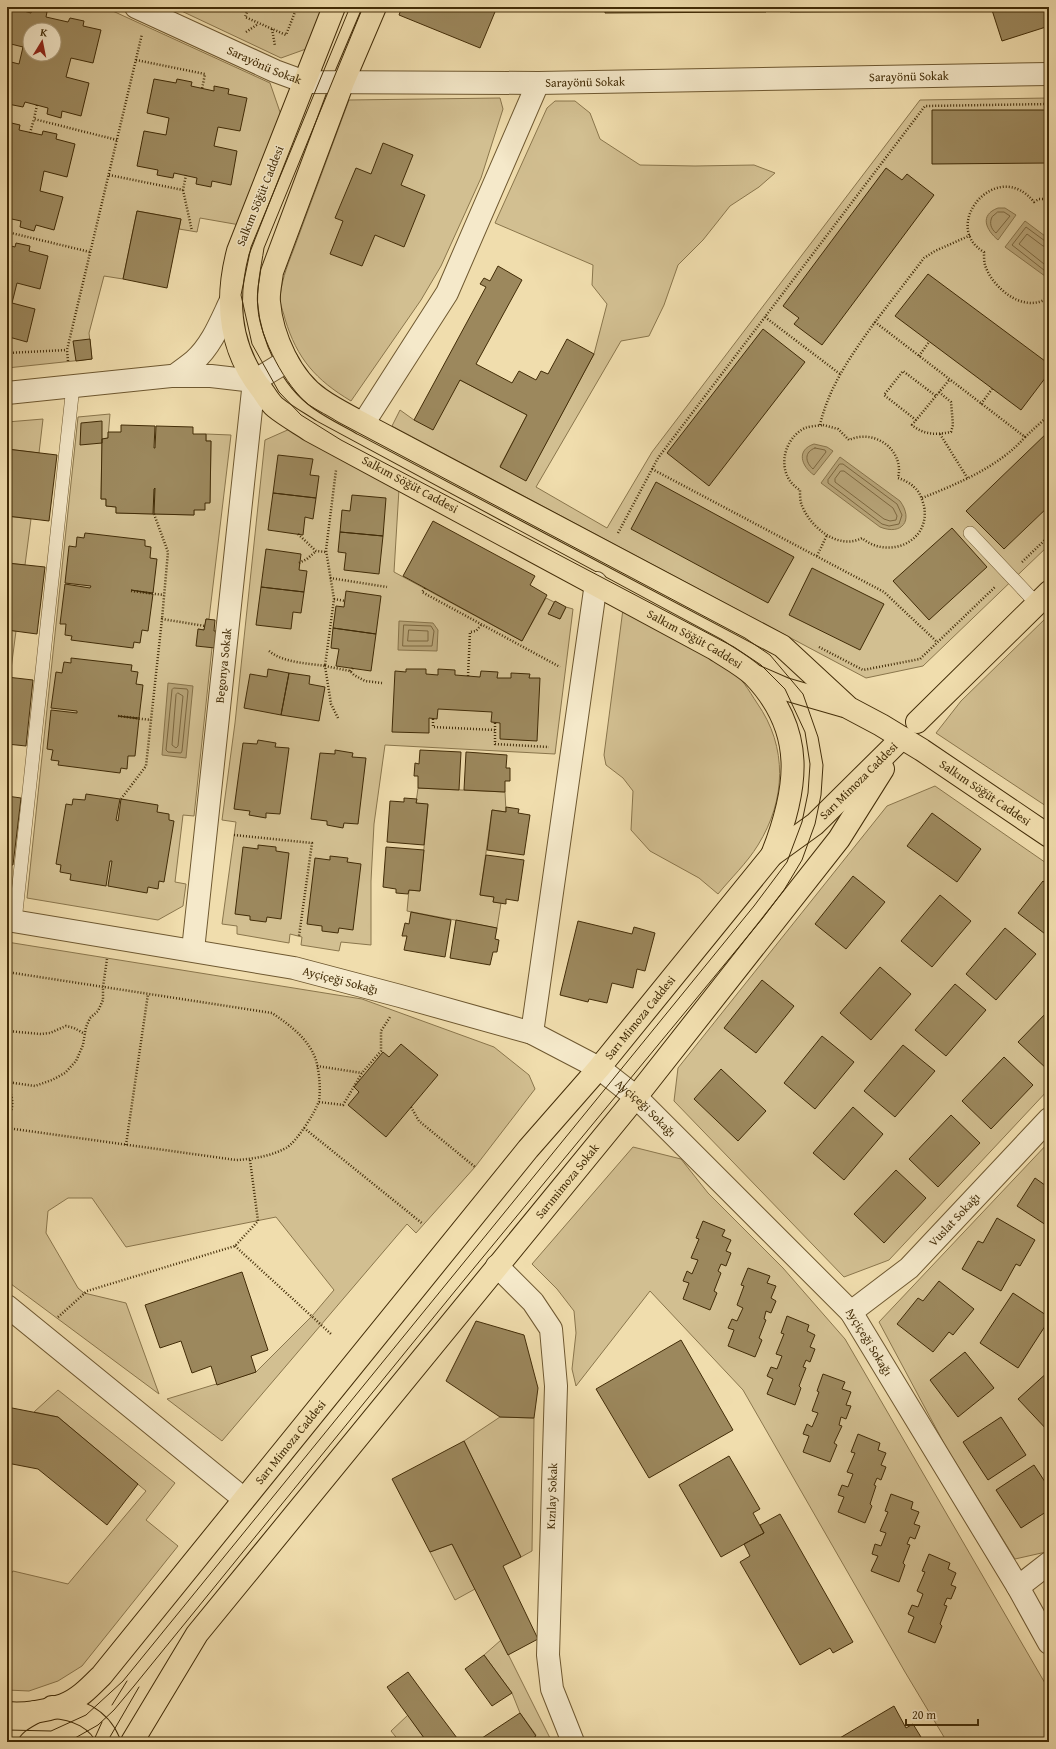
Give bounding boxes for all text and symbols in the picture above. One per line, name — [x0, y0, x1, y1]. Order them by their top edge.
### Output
north arrow — [22, 22, 62, 62]
text: K — [39, 24, 49, 41]
street label: Sarayönü Sokak — [224, 41, 305, 88]
street label: Sarayönü Sokak — [869, 67, 950, 85]
street label: Sarayönü Sokak — [545, 72, 626, 91]
street label: Salkım Söğüt Caddesi — [232, 142, 288, 249]
street label: Salkım Söğüt Caddesi — [359, 451, 462, 517]
street label: Salkım Söğüt Caddesi — [644, 605, 747, 673]
street label: Begonya Sokak — [211, 626, 236, 704]
street label: Sarı Mimoza Caddesi — [815, 737, 902, 823]
street label: Salkım Söğüt Caddesi — [936, 755, 1035, 830]
street label: Ayçiçeği Sokağı — [301, 962, 381, 998]
street label: Sarı Mimoza Caddesi — [600, 971, 679, 1063]
street label: Ayçiçeği Sokağı — [612, 1075, 681, 1141]
street label: Sarımimoza Sokak — [531, 1139, 603, 1222]
street label: Vuslat Sokağı — [924, 1188, 984, 1250]
street label: Ayçiçeği Sokağı — [842, 1303, 897, 1379]
street label: Sarı Mimoza Caddesi — [251, 1396, 330, 1488]
street label: Kızılay Sokak — [542, 1462, 561, 1530]
scale bar — [906, 1701, 978, 1727]
text: 20 m — [912, 1706, 936, 1723]

